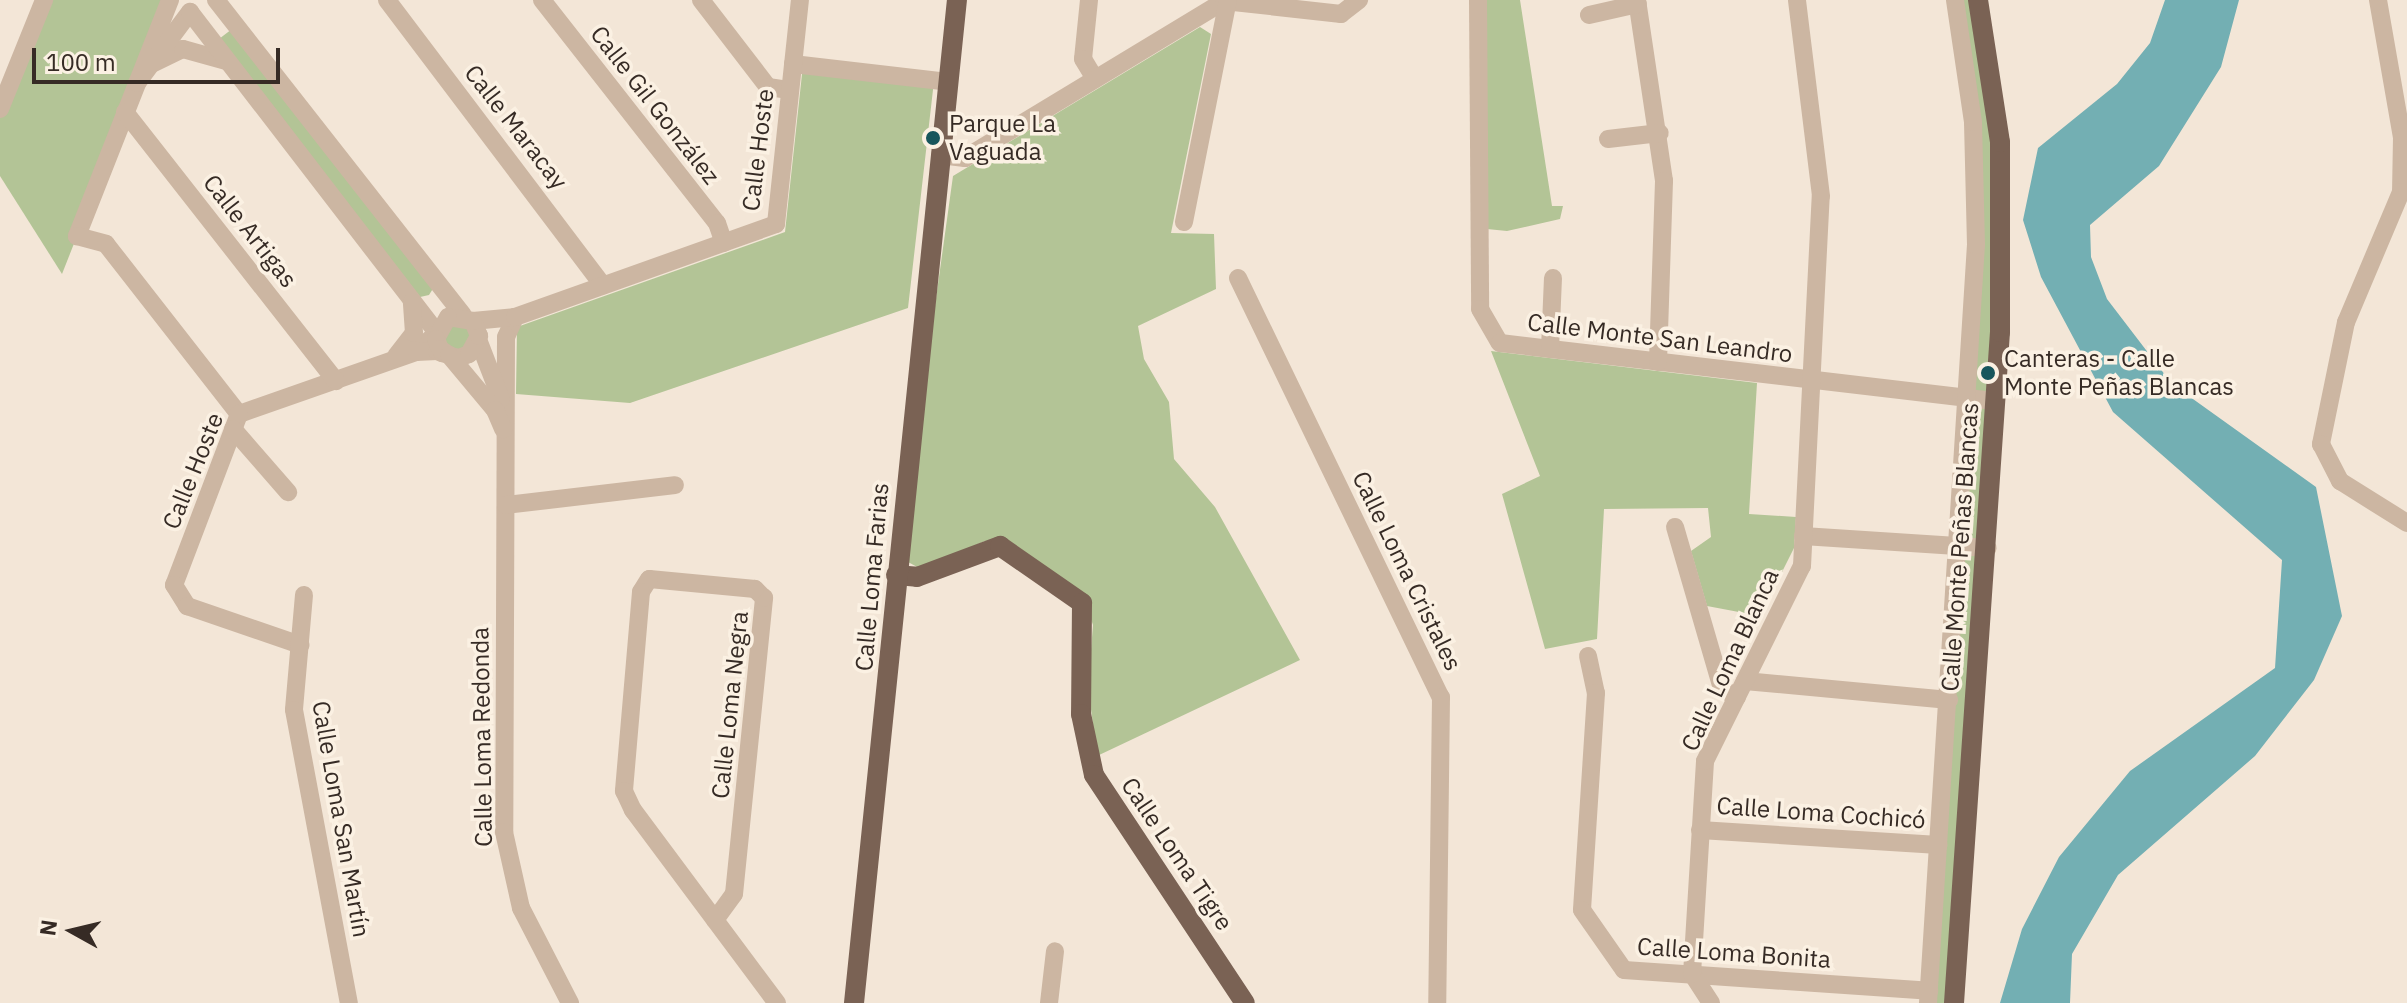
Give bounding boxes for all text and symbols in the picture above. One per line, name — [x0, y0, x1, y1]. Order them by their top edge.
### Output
street label: Calle Gil González — [584, 20, 726, 190]
scale bar — [36, 32, 284, 82]
text: 100 m — [46, 46, 116, 78]
street label: Calle Maracay — [458, 59, 574, 195]
street label: Calle Hoste — [736, 87, 780, 213]
place label: Parque La Vaguada — [949, 110, 1056, 166]
marker: Parque La Vaguada — [924, 129, 942, 147]
street label: Calle Artigas — [197, 169, 303, 293]
street label: Calle Monte San Leandro — [1526, 307, 1794, 369]
place label: Canteras - Calle Monte Peñas Blancas — [2004, 345, 2234, 401]
marker: Canteras - Calle Monte Peñas Blancas — [1979, 364, 1997, 382]
street label: Calle Monte Peñas Blancas — [1936, 402, 1984, 692]
street label: Calle Hoste — [157, 409, 229, 533]
street label: Calle Loma Cristales — [1346, 467, 1468, 675]
street label: Calle Loma Farias — [849, 482, 895, 672]
street label: Calle Loma Blanca — [1675, 564, 1785, 756]
street label: Calle Loma Negra — [706, 610, 754, 800]
street label: Calle Loma Redonda — [466, 627, 498, 847]
street label: Calle Loma San Martín — [306, 699, 376, 939]
street label: Calle Loma Tigre — [1115, 772, 1239, 936]
street label: Calle Loma Cochicó — [1715, 791, 1927, 835]
north arrow — [32, 891, 112, 971]
text: N — [32, 918, 63, 937]
street label: Calle Loma Bonita — [1636, 932, 1832, 974]

